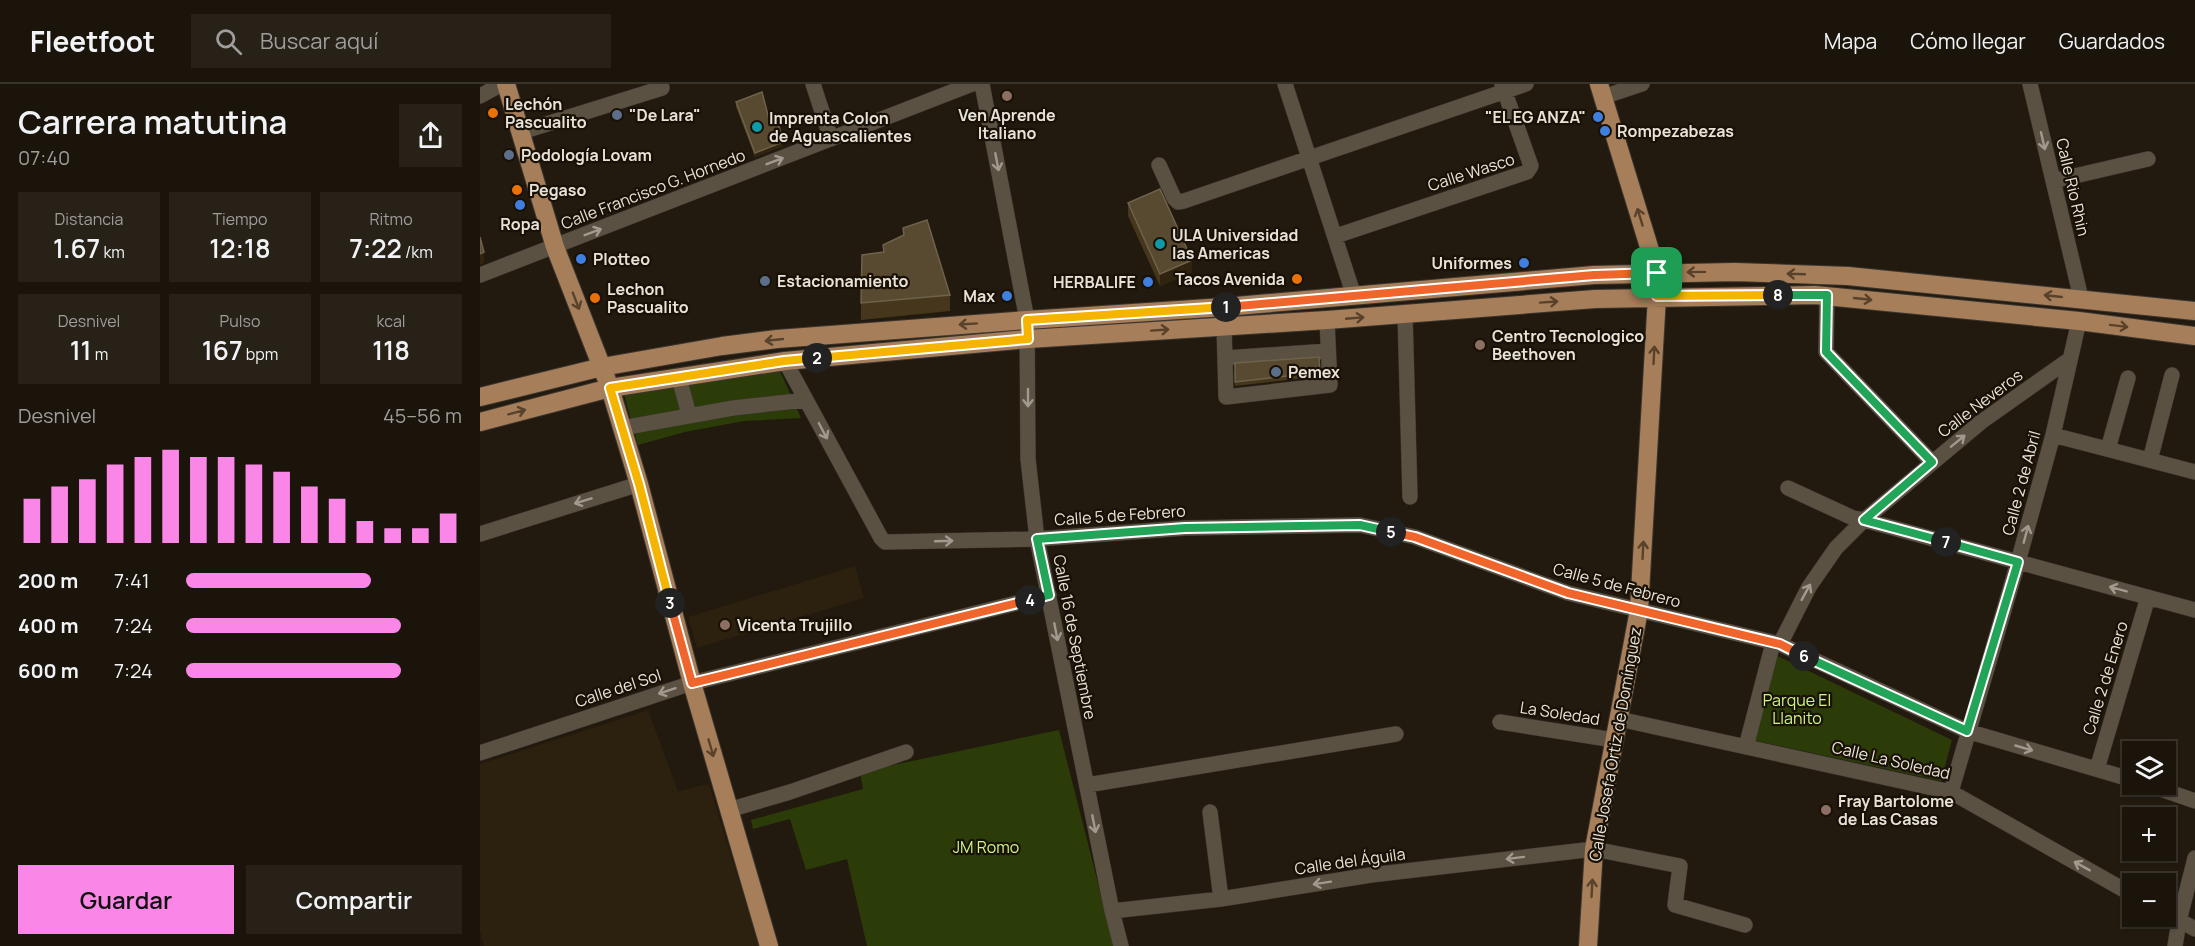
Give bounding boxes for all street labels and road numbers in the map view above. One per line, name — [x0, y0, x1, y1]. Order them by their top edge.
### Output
street label: Calle Rio Rhin — [2051, 136, 2095, 238]
street label: Calle Francisco G. Hornedo — [558, 144, 748, 234]
street label: Calle Wasco — [1425, 148, 1517, 196]
street label: Calle Neveros — [1933, 364, 2027, 442]
street label: Calle 2 de Abril — [1996, 428, 2046, 538]
street label: Calle 5 de Febrero — [1054, 499, 1186, 531]
street label: Calle 16 de Septiembre — [1048, 553, 1102, 721]
street label: Calle 5 de Febrero — [1551, 557, 1683, 613]
street label: Calle 2 de Enero — [2077, 618, 2133, 738]
street label: Calle Josefa Ortiz de Domínguez — [1584, 625, 1646, 863]
street label: Calle del Sol — [572, 664, 664, 712]
street label: La Soledad — [1519, 696, 1601, 730]
street label: Calle La Soledad — [1830, 736, 1952, 784]
street label: Calle del Águila — [1293, 842, 1407, 880]

